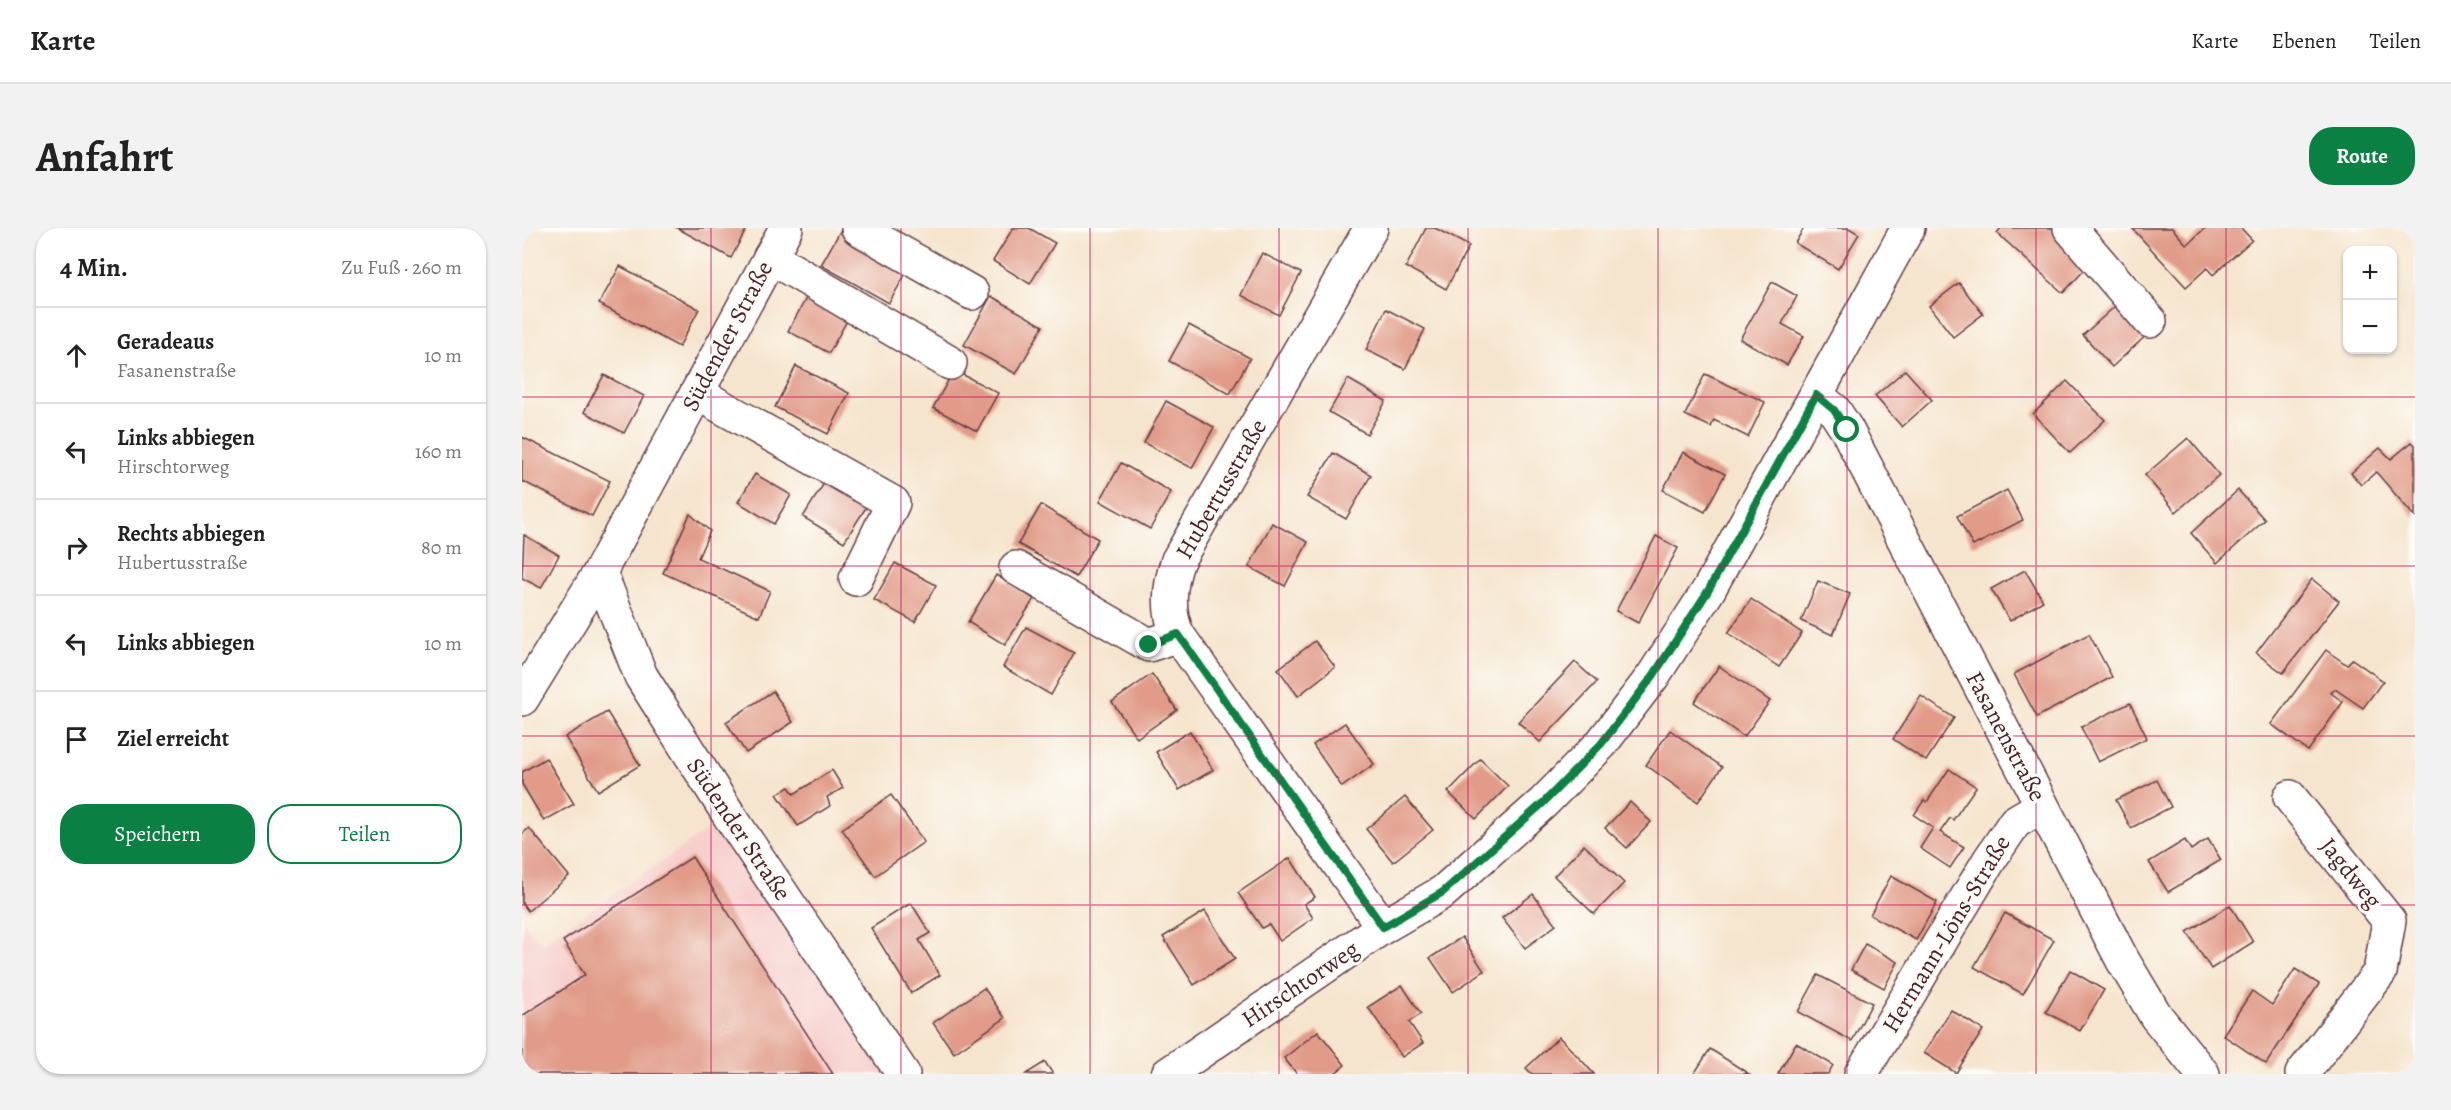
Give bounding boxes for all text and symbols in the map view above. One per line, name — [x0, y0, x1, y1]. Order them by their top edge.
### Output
text: Karte — [30, 22, 95, 60]
text: Karte — [2191, 27, 2239, 55]
text: Ebenen — [2272, 27, 2336, 55]
text: Teilen — [2369, 27, 2421, 55]
button: Route — [2309, 127, 2415, 185]
text: Anfahrt — [36, 128, 173, 185]
map controls — [2343, 246, 2397, 354]
button: + — [2343, 246, 2397, 300]
text: 4 Min. — [60, 250, 128, 285]
text: Zu Fuß · 260 m — [341, 254, 462, 281]
street label: Südender Straße — [674, 255, 780, 417]
button: − — [2343, 300, 2397, 354]
text: Geradeaus — [117, 327, 214, 357]
icon: ahead — [60, 339, 93, 372]
text: 10 m — [424, 342, 462, 369]
text: Fasanenstraße — [117, 357, 236, 384]
street label: Hubertusstraße — [1168, 413, 1274, 565]
route start — [1833, 416, 1859, 442]
text: Links abbiegen — [117, 423, 255, 453]
icon: left — [60, 435, 93, 468]
text: 160 m — [415, 438, 462, 465]
text: Hirschtorweg — [117, 453, 229, 480]
text: Rechts abbiegen — [117, 519, 265, 549]
icon: right — [60, 531, 93, 564]
text: 80 m — [421, 534, 462, 561]
text: Hubertusstraße — [117, 549, 247, 576]
icon: left — [60, 627, 93, 660]
text: Links abbiegen — [117, 628, 255, 658]
text: 10 m — [424, 630, 462, 657]
route end — [1135, 631, 1161, 657]
street label: Fasanenstraße — [1958, 665, 2054, 807]
icon: arrive — [60, 723, 93, 756]
text: Ziel erreicht — [117, 724, 229, 754]
street label: Südender Straße — [679, 751, 799, 907]
button: Speichern — [60, 804, 255, 864]
button: Teilen — [267, 804, 462, 864]
street label: Hermann-Löns-Straße — [1874, 829, 2018, 1039]
street label: Jagdweg — [2313, 831, 2389, 915]
street label: Hirschtorweg — [1235, 933, 1365, 1035]

